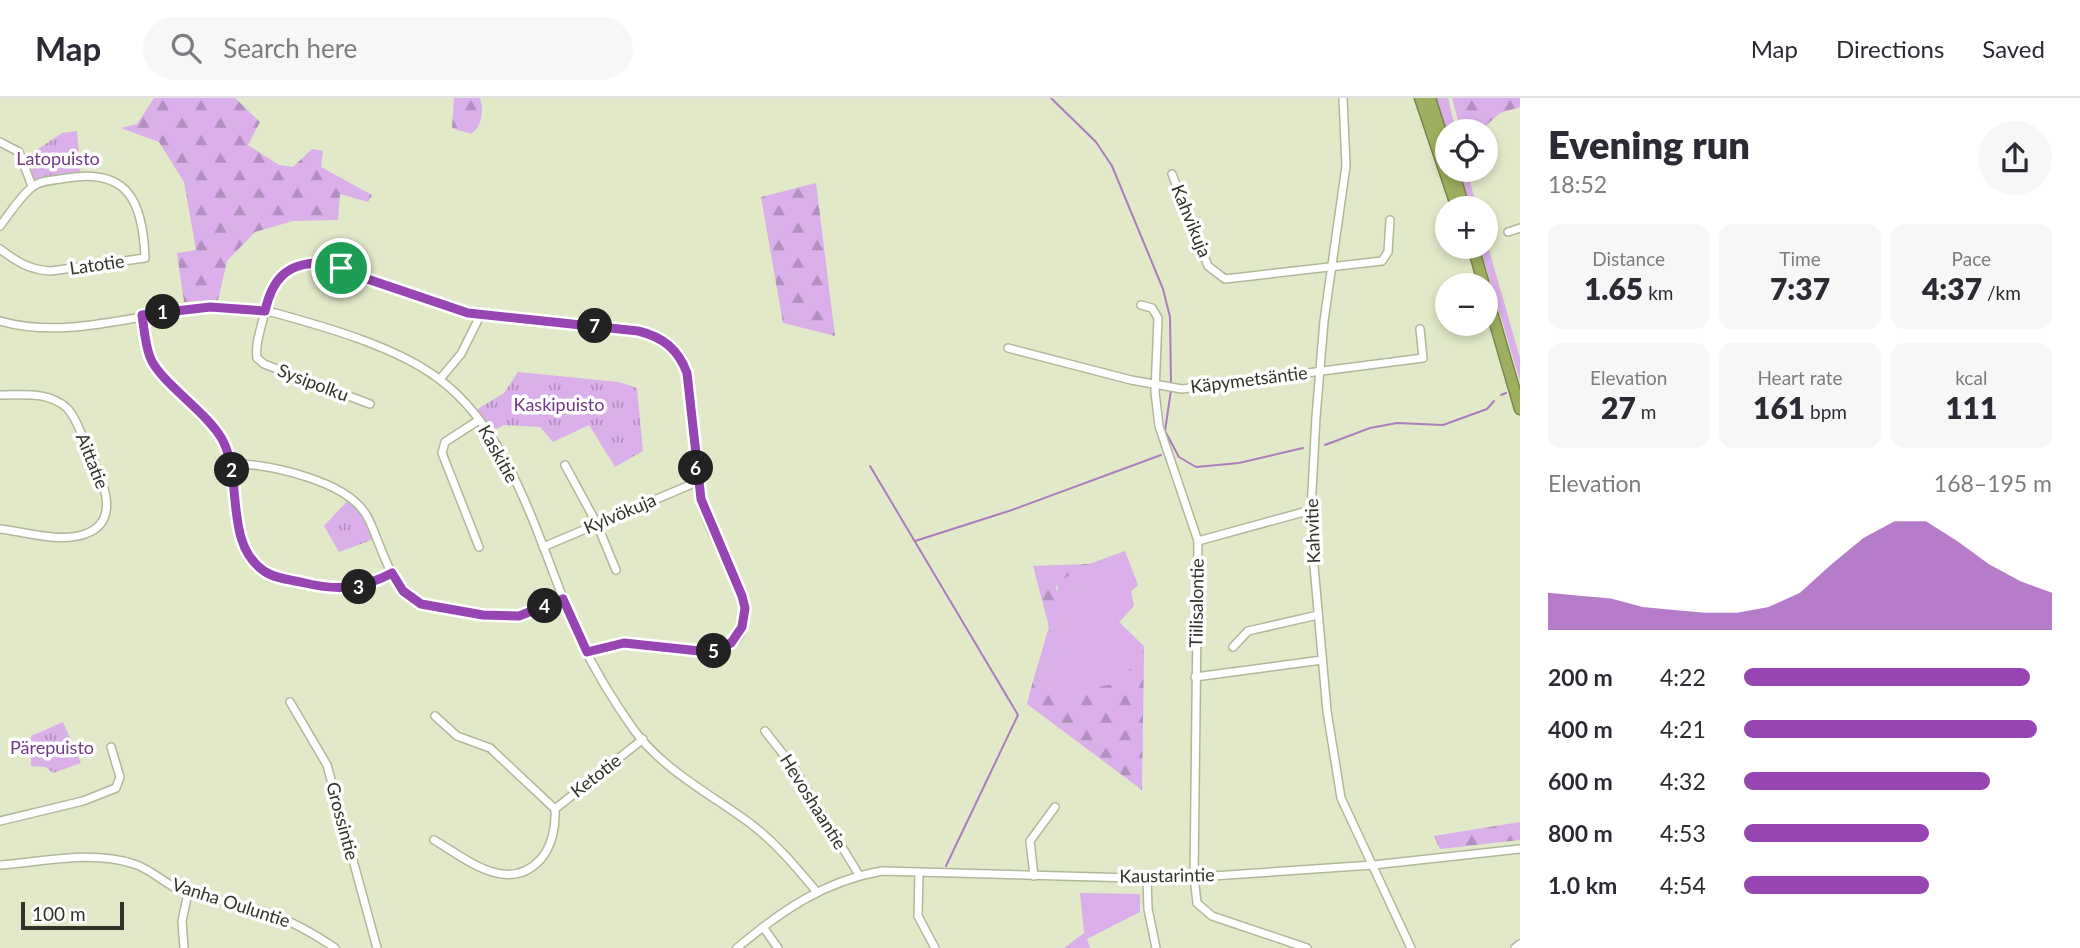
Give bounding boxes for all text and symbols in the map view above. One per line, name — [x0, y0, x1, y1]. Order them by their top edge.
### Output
search box — [143, 17, 633, 80]
text: Map — [35, 28, 101, 68]
icon: search — [167, 29, 205, 67]
text: Search here — [223, 32, 357, 64]
text: Map — [1751, 34, 1798, 63]
text: Directions — [1836, 34, 1944, 63]
text: Saved — [1982, 34, 2045, 63]
map controls — [1435, 119, 1498, 336]
button: locate — [1435, 119, 1498, 182]
text: Evening run — [1548, 121, 1750, 167]
button: share — [1978, 121, 2052, 195]
park label: Latopuisto — [16, 147, 100, 169]
text: 18:52 — [1548, 170, 1607, 198]
street label: Kahvikuja — [1167, 181, 1216, 260]
button: + — [1435, 196, 1498, 259]
pin — [311, 238, 371, 298]
text: Distance — [1592, 247, 1665, 270]
text: Time — [1779, 247, 1821, 270]
text: Pace — [1952, 247, 1991, 270]
street label: Latotie — [68, 249, 126, 279]
icon: arrive — [322, 249, 360, 287]
text: 1.65 — [1584, 270, 1643, 306]
text: 7:37 — [1770, 270, 1830, 306]
text: 4:37 — [1922, 270, 1982, 306]
button: − — [1435, 273, 1498, 336]
text: km — [1643, 281, 1673, 304]
text: /km — [1982, 281, 2021, 304]
pin: 1 — [146, 294, 180, 330]
text: 1 — [157, 300, 168, 323]
pin: 7 — [578, 308, 612, 344]
text: 7 — [589, 314, 600, 337]
street label: Sysipolku — [275, 358, 352, 406]
street label: Käpymetsäntie — [1189, 361, 1309, 397]
text: Elevation — [1590, 366, 1667, 389]
text: Heart rate — [1757, 366, 1843, 389]
text: kcal — [1955, 366, 1987, 389]
text: 27 — [1601, 389, 1636, 425]
text: 161 — [1753, 389, 1805, 425]
text: 111 — [1945, 389, 1997, 425]
park label: Kaskipuisto — [514, 393, 604, 415]
text: m — [1636, 400, 1656, 423]
text: bpm — [1805, 400, 1847, 423]
street label: Kaskitie — [474, 421, 524, 486]
street label: Aittatie — [72, 430, 114, 492]
pin: 6 — [678, 450, 714, 486]
pin: 2 — [215, 452, 250, 488]
text: 6 — [690, 456, 701, 479]
text: 2 — [226, 458, 237, 481]
text: Elevation — [1548, 469, 1641, 497]
text: 168–195 m — [1934, 469, 2052, 497]
street label: Kylvökuja — [580, 488, 659, 538]
street label: Kahvitie — [1300, 498, 1324, 564]
street label: Tiilisalontie — [1184, 558, 1208, 648]
pin: 3 — [342, 570, 376, 604]
text: 3 — [353, 575, 364, 598]
pin: 4 — [528, 588, 562, 624]
text: 4 — [539, 594, 550, 617]
pin: 5 — [696, 634, 732, 668]
text: 5 — [708, 639, 719, 662]
text: 200 m — [1548, 663, 1613, 691]
text: 4:22 — [1660, 663, 1706, 691]
text: 400 m — [1548, 715, 1613, 743]
text: 4:21 — [1660, 715, 1706, 743]
park label: Pärepuisto — [10, 736, 94, 758]
street label: Ketotie — [566, 749, 625, 802]
street label: Hevoshaantie — [776, 750, 852, 853]
text: 600 m — [1548, 767, 1613, 795]
text: 4:32 — [1660, 767, 1706, 795]
street label: Grossintie — [322, 779, 364, 862]
text: 800 m — [1548, 819, 1613, 847]
text: 4:53 — [1660, 819, 1706, 847]
street label: Kaustarintie — [1119, 863, 1215, 887]
text: 1.0 km — [1548, 871, 1617, 899]
text: 4:54 — [1660, 871, 1706, 899]
street label: Vanha Ouluntie — [170, 873, 293, 931]
scale bar — [21, 899, 124, 931]
text: 100 m — [32, 902, 86, 925]

